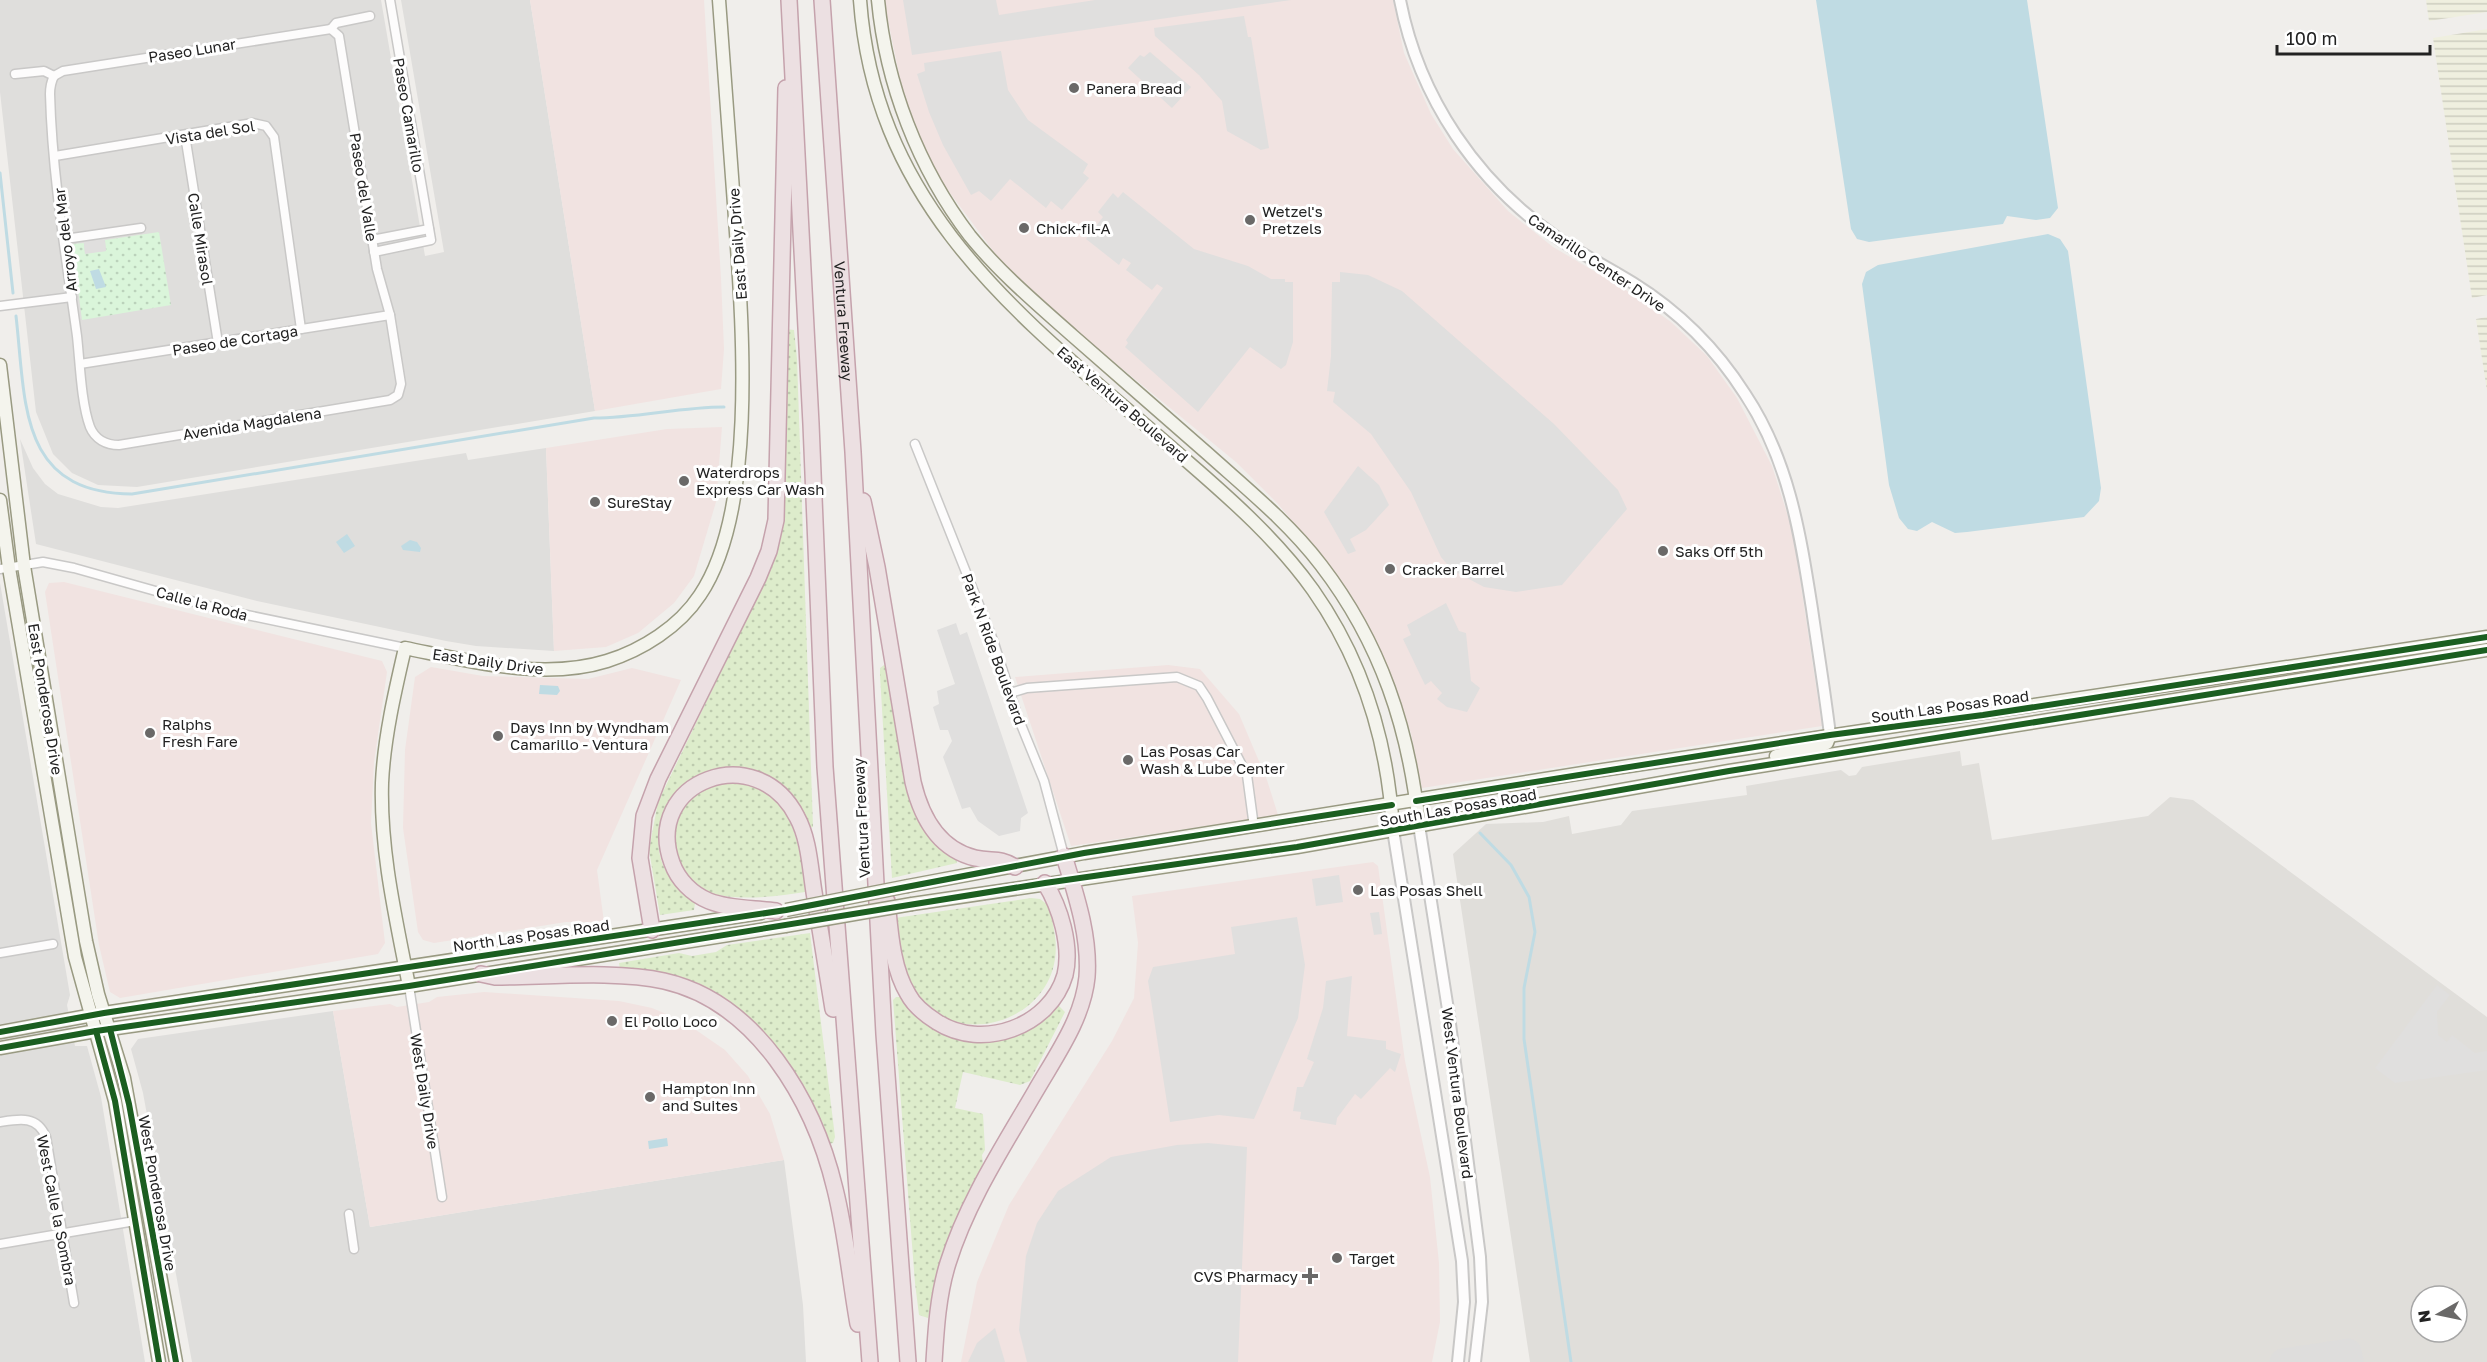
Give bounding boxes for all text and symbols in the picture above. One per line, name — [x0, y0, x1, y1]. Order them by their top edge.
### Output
scale bar — [2277, 18, 2430, 56]
text: 100 m — [2286, 27, 2337, 49]
street label: Paseo Lunar — [147, 34, 237, 66]
street label: Paseo Camarillo — [390, 56, 428, 174]
place label: Panera Bread — [1086, 79, 1182, 97]
marker: Panera Bread — [1067, 81, 1081, 95]
street label: Vista del Sol — [164, 116, 256, 148]
street label: Paseo del Valle — [347, 131, 382, 243]
street label: Arroyo del Mar — [50, 187, 80, 293]
street label: East Daily Drive — [724, 187, 750, 300]
street label: Calle Mirasol — [185, 191, 217, 287]
place label: Wetzel's Pretzels — [1262, 202, 1323, 237]
street label: Camarillo Center Drive — [1525, 209, 1669, 315]
marker: Wetzel's Pretzels — [1243, 213, 1257, 227]
place label: Chick-fil-A — [1036, 219, 1111, 237]
marker: Chick-fil-A — [1017, 221, 1031, 235]
street label: Ventura Freeway — [831, 261, 857, 382]
street label: Paseo de Cortaga — [171, 321, 299, 359]
street label: East Ventura Boulevard — [1054, 342, 1192, 466]
street label: Avenida Magdalena — [181, 403, 323, 443]
place label: Waterdrops Express Car Wash — [696, 463, 824, 498]
marker: Waterdrops Express Car Wash — [677, 474, 691, 488]
place label: SureStay — [607, 493, 673, 511]
marker: SureStay — [588, 495, 602, 509]
place label: Saks Off 5th — [1675, 542, 1763, 560]
marker: Saks Off 5th — [1656, 544, 1670, 558]
place label: Cracker Barrel — [1402, 560, 1505, 578]
marker: Cracker Barrel — [1383, 562, 1397, 576]
street label: Park N Ride Boulevard — [958, 571, 1030, 727]
street label: Calle la Roda — [154, 582, 250, 624]
street label: East Ponderosa Drive — [25, 622, 67, 776]
street label: East Daily Drive — [431, 644, 545, 678]
street label: South Las Posas Road — [1870, 686, 2030, 726]
place label: Ralphs Fresh Fare — [162, 715, 238, 750]
place label: Days Inn by Wyndham Camarillo - Ventura — [510, 718, 669, 753]
marker: Ralphs Fresh Fare — [143, 726, 157, 740]
marker: Days Inn by Wyndham Camarillo - Ventura — [491, 729, 505, 743]
place label: Las Posas Car Wash & Lube Center — [1140, 742, 1285, 777]
marker: Las Posas Car Wash & Lube Center — [1121, 753, 1135, 767]
street label: Ventura Freeway — [849, 757, 873, 879]
street label: South Las Posas Road — [1378, 784, 1538, 830]
place label: Las Posas Shell — [1370, 881, 1483, 899]
marker: Las Posas Shell — [1351, 883, 1365, 897]
street label: North Las Posas Road — [452, 915, 610, 955]
street label: West Ventura Boulevard — [1439, 1006, 1477, 1180]
place label: El Pollo Loco — [624, 1012, 717, 1030]
marker: El Pollo Loco — [605, 1014, 619, 1028]
street label: West Daily Drive — [407, 1032, 443, 1150]
place label: Hampton Inn and Suites — [662, 1079, 756, 1114]
marker: Hampton Inn and Suites — [643, 1090, 657, 1104]
street label: West Ponderosa Drive — [135, 1114, 181, 1273]
street label: West Calle la Sombra — [34, 1133, 80, 1287]
place label: Target — [1349, 1249, 1395, 1267]
marker: Target — [1330, 1251, 1344, 1265]
place label: CVS Pharmacy — [1194, 1267, 1299, 1285]
marker: CVS Pharmacy — [1303, 1269, 1317, 1283]
north arrow — [2409, 1284, 2469, 1344]
text: N — [2413, 1309, 2435, 1324]

